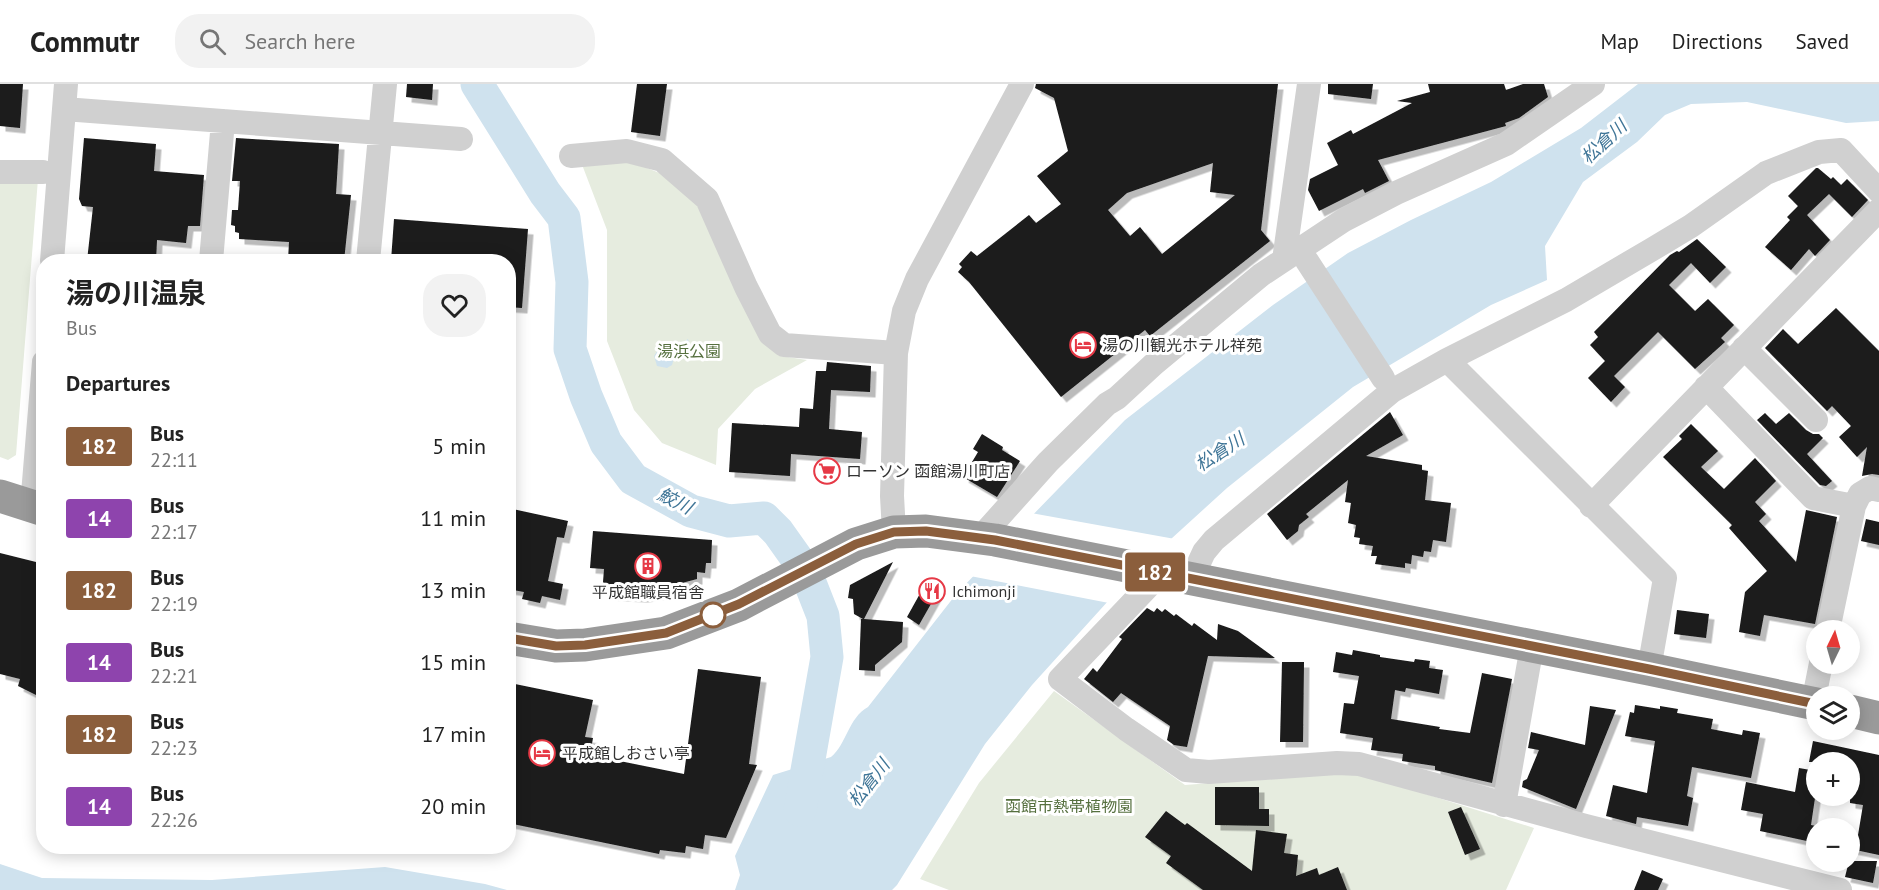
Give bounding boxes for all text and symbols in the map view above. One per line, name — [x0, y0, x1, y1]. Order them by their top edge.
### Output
search box — [175, 14, 595, 68]
text: Commutr — [30, 23, 139, 60]
icon: search — [196, 25, 229, 58]
text: Search here — [244, 27, 355, 55]
text: Map — [1600, 28, 1639, 55]
text: Directions — [1672, 28, 1763, 55]
text: Saved — [1796, 28, 1849, 55]
water label: 松倉川 — [1576, 113, 1633, 168]
text: 湯の川温泉 — [66, 274, 206, 311]
button: heart — [423, 274, 486, 337]
text: Bus — [66, 315, 97, 341]
hotel icon: 湯の川観光ホテル祥苑 — [1068, 330, 1098, 360]
place label: 湯の川観光ホテル祥苑 — [1102, 335, 1262, 355]
park label: 湯浜公園 — [657, 341, 721, 361]
text: Departures — [66, 369, 170, 397]
text: Bus — [150, 419, 184, 447]
water label: 松倉川 — [1191, 426, 1250, 476]
text: 5 min — [432, 432, 486, 460]
text: 182 — [81, 433, 117, 460]
text: 22:11 — [150, 447, 198, 473]
supermarket icon: ローソン 函館湯川町店 — [812, 456, 842, 486]
place label: ローソン 函館湯川町店 — [846, 461, 1010, 481]
water label: 鮫川 — [654, 482, 698, 520]
text: Bus — [150, 491, 184, 519]
text: 11 min — [420, 504, 486, 532]
text: 14 — [87, 505, 111, 532]
text: 22:17 — [150, 519, 198, 545]
building icon: 平成館職員宿舎 — [633, 551, 663, 581]
line badge: 182 — [1120, 552, 1190, 592]
text: 182 — [1137, 559, 1173, 586]
text: Bus — [150, 563, 184, 591]
text: 13 min — [420, 576, 486, 604]
restaurant icon: Ichimonji — [917, 576, 947, 606]
text: 182 — [81, 577, 117, 604]
place label: Ichimonji — [952, 581, 1016, 601]
place label: 平成館職員宿舎 — [592, 582, 704, 602]
text: 22:19 — [150, 591, 198, 617]
unlabelled marker — [700, 602, 726, 628]
north arrow — [1806, 620, 1860, 674]
map controls — [1806, 620, 1860, 872]
text: Bus — [150, 635, 184, 663]
text: 15 min — [420, 648, 486, 676]
text: 14 — [87, 649, 111, 676]
text: 22:21 — [150, 663, 198, 689]
button: layers — [1806, 686, 1860, 740]
text: Bus — [150, 707, 184, 735]
text: 17 min — [422, 720, 486, 748]
text: 182 — [81, 721, 117, 748]
text: 22:23 — [150, 735, 198, 761]
hotel icon: 平成館しおさい亭 — [527, 738, 557, 768]
place label: 平成館しおさい亭 — [562, 743, 690, 763]
button: + — [1806, 752, 1860, 806]
water label: 松倉川 — [843, 753, 896, 811]
text: Bus — [150, 779, 184, 807]
text: 20 min — [420, 792, 486, 820]
text: 14 — [87, 793, 111, 820]
park label: 函館市熱帯植物園 — [1005, 796, 1133, 816]
text: 22:26 — [150, 807, 198, 833]
button: − — [1806, 818, 1860, 872]

